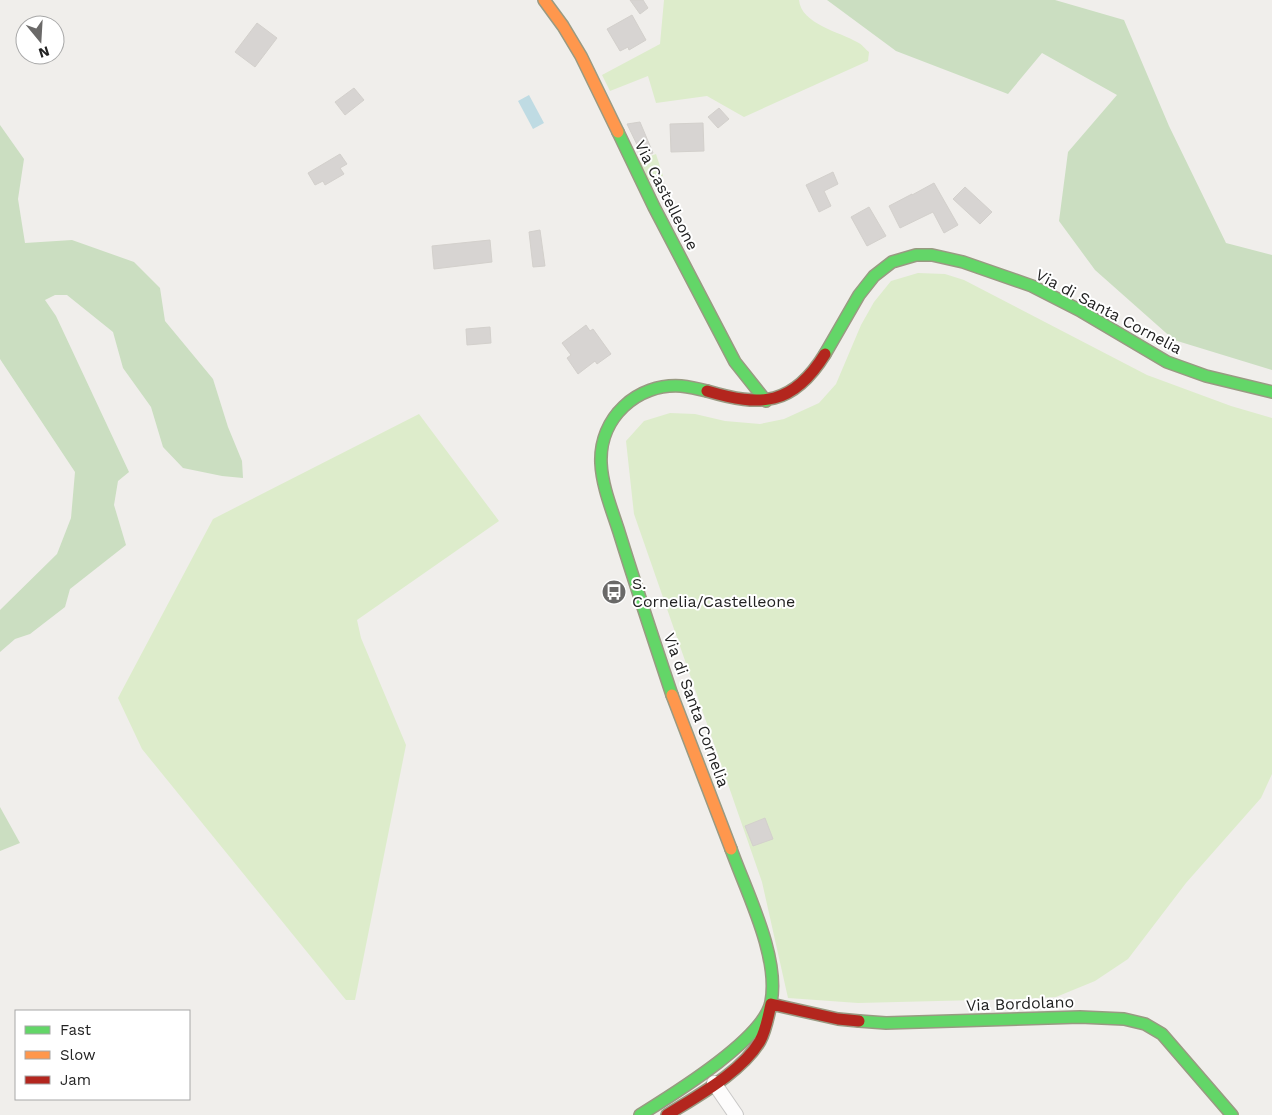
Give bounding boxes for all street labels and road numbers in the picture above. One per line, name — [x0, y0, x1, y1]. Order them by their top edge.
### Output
street label: Via Castelleone — [631, 137, 702, 253]
street label: Via di Santa Cornelia — [1032, 265, 1185, 358]
street label: Via di Santa Cornelia — [660, 630, 733, 790]
street label: Via Bordolano — [966, 992, 1074, 1015]

